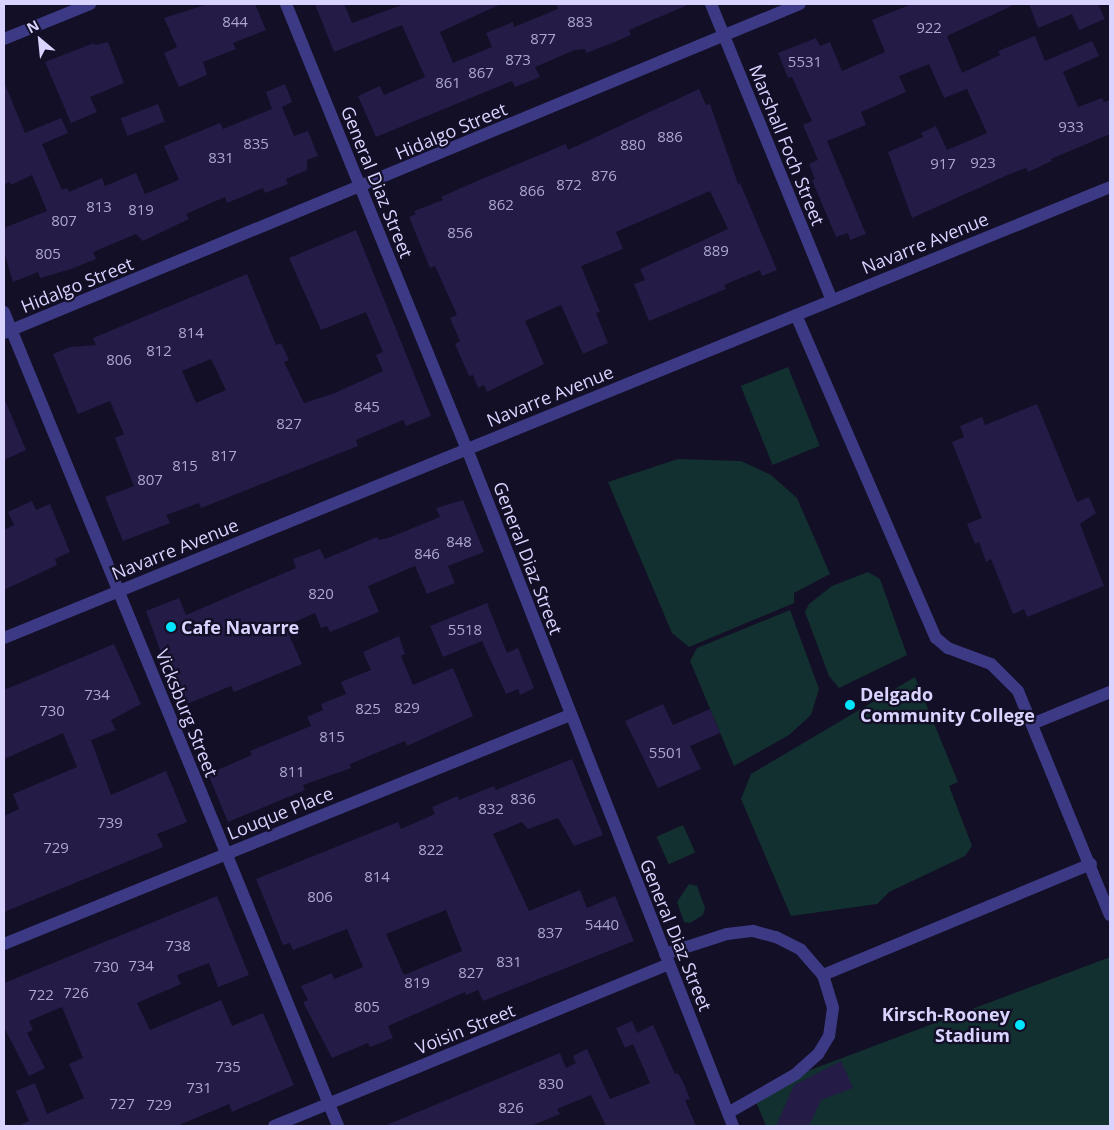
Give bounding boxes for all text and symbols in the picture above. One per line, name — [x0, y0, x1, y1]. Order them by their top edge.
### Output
house number: 844 — [222, 13, 248, 31]
house number: 883 — [567, 13, 593, 31]
north arrow — [15, 15, 65, 65]
text: N — [23, 15, 42, 37]
house number: 922 — [916, 19, 942, 37]
house number: 877 — [530, 30, 556, 48]
house number: 873 — [505, 51, 531, 69]
house number: 5531 — [788, 53, 822, 71]
street label: Marshall Foch Street — [745, 61, 829, 229]
house number: 867 — [468, 64, 494, 82]
house number: 861 — [435, 74, 461, 92]
street label: Hidalgo Street — [392, 98, 510, 164]
street label: General Diaz Street — [337, 103, 417, 261]
house number: 933 — [1058, 118, 1084, 136]
house number: 886 — [657, 128, 683, 146]
house number: 835 — [243, 135, 269, 153]
house number: 880 — [620, 136, 646, 154]
house number: 831 — [208, 149, 234, 167]
house number: 923 — [970, 154, 996, 172]
house number: 917 — [930, 155, 956, 173]
house number: 876 — [591, 167, 617, 185]
house number: 872 — [556, 176, 582, 194]
house number: 866 — [519, 182, 545, 200]
house number: 862 — [488, 196, 514, 214]
house number: 813 — [86, 198, 112, 216]
house number: 819 — [128, 201, 154, 219]
street label: Navarre Avenue — [859, 208, 991, 278]
house number: 807 — [51, 212, 77, 230]
house number: 856 — [447, 224, 473, 242]
house number: 889 — [703, 242, 729, 260]
house number: 805 — [35, 245, 61, 263]
street label: Hidalgo Street — [18, 253, 136, 317]
house number: 814 — [178, 324, 204, 342]
house number: 812 — [146, 342, 172, 360]
house number: 806 — [106, 351, 132, 369]
street label: Navarre Avenue — [484, 361, 616, 431]
house number: 845 — [354, 398, 380, 416]
house number: 827 — [276, 415, 302, 433]
house number: 817 — [211, 447, 237, 465]
house number: 815 — [172, 457, 198, 475]
house number: 807 — [137, 471, 163, 489]
street label: General Diaz Street — [489, 479, 567, 637]
street label: Navarre Avenue — [109, 514, 241, 584]
house number: 848 — [446, 533, 472, 551]
house number: 846 — [414, 545, 440, 563]
house number: 820 — [308, 585, 334, 603]
place label: Cafe Navarre — [181, 616, 299, 638]
marker: Cafe Navarre — [165, 621, 177, 633]
house number: 5518 — [448, 621, 482, 639]
street label: Vicksburg Street — [152, 646, 222, 780]
place label: Delgado Community College — [860, 684, 1035, 726]
house number: 734 — [84, 686, 110, 704]
house number: 829 — [394, 699, 420, 717]
marker: Delgado Community College — [844, 699, 856, 711]
house number: 825 — [355, 700, 381, 718]
house number: 730 — [39, 702, 65, 720]
house number: 815 — [319, 728, 345, 746]
house number: 5501 — [649, 744, 683, 762]
house number: 811 — [279, 763, 305, 781]
street label: Louque Place — [224, 782, 336, 844]
house number: 836 — [510, 790, 536, 808]
house number: 832 — [478, 800, 504, 818]
house number: 739 — [97, 814, 123, 832]
house number: 729 — [43, 839, 69, 857]
house number: 822 — [418, 841, 444, 859]
street label: General Diaz Street — [636, 856, 716, 1014]
house number: 814 — [364, 868, 390, 886]
house number: 806 — [307, 888, 333, 906]
house number: 5440 — [585, 916, 619, 934]
house number: 837 — [537, 924, 563, 942]
house number: 738 — [165, 937, 191, 955]
house number: 831 — [496, 953, 522, 971]
house number: 734 — [128, 957, 154, 975]
house number: 730 — [93, 958, 119, 976]
house number: 827 — [458, 964, 484, 982]
house number: 819 — [404, 974, 430, 992]
house number: 726 — [63, 984, 89, 1002]
house number: 722 — [28, 986, 54, 1004]
house number: 805 — [354, 998, 380, 1016]
street label: Voisin Street — [412, 999, 518, 1059]
place label: Kirsch-Rooney Stadium — [882, 1004, 1010, 1046]
marker: Kirsch-Rooney Stadium — [1014, 1019, 1026, 1031]
house number: 735 — [215, 1058, 241, 1076]
house number: 830 — [538, 1075, 564, 1093]
house number: 731 — [186, 1079, 212, 1097]
house number: 727 — [109, 1095, 135, 1113]
house number: 729 — [146, 1096, 172, 1114]
house number: 826 — [498, 1099, 524, 1117]

